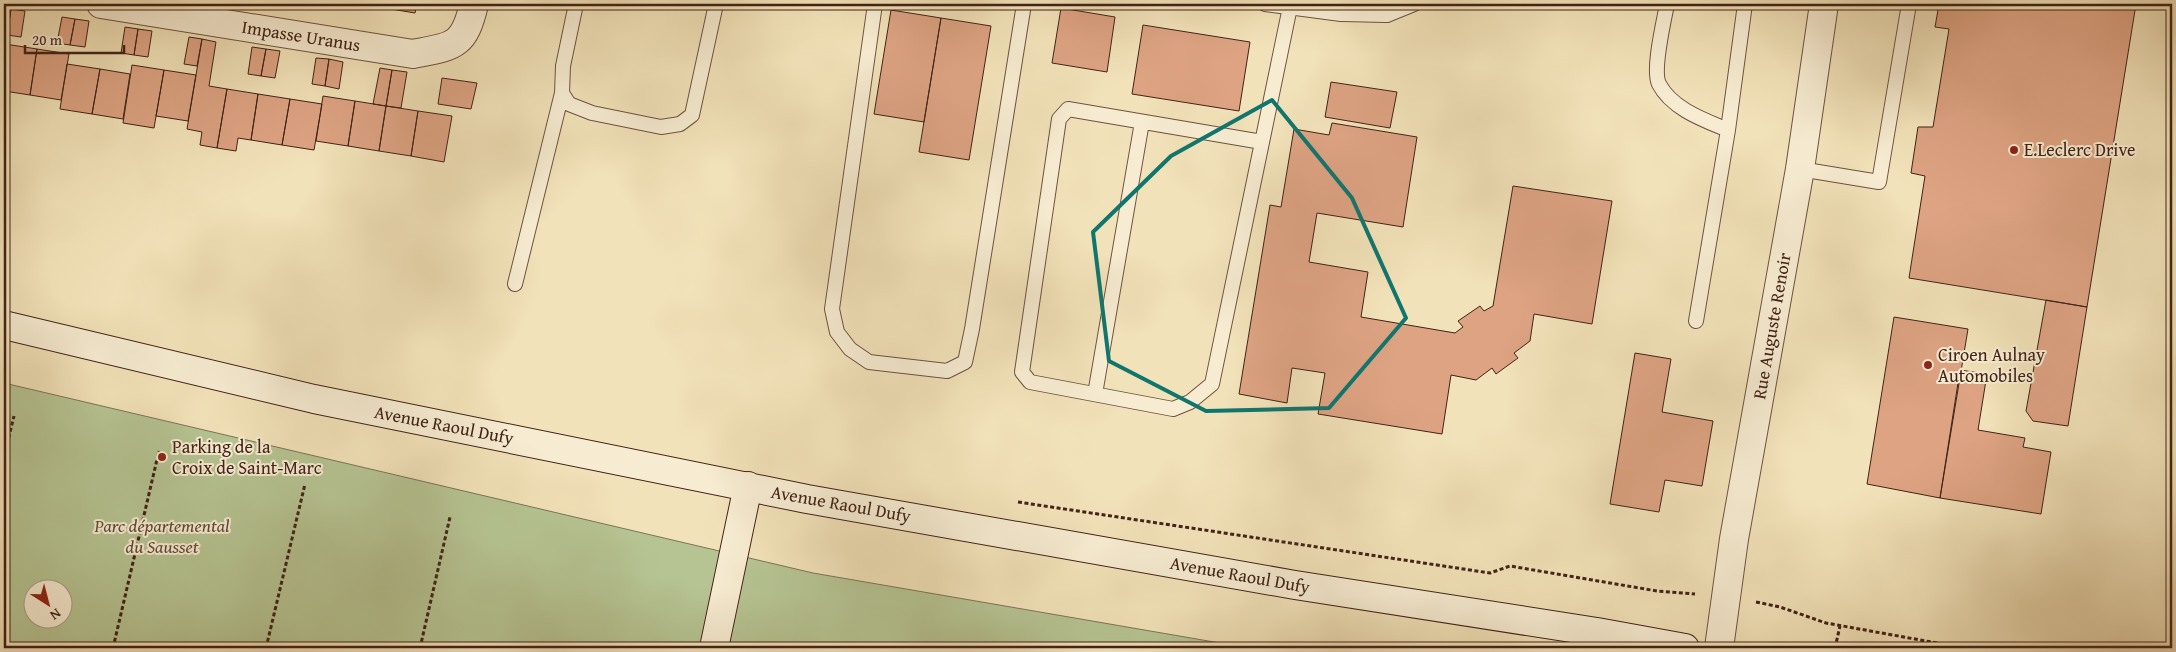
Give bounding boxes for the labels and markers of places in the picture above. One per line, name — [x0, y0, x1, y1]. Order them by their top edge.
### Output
place label: E.Leclerc Drive — [2024, 136, 2135, 163]
marker: E.Leclerc Drive — [2008, 144, 2020, 156]
place label: Ciroen Aulnay Automobiles — [1938, 341, 2045, 389]
marker: Ciroen Aulnay Automobiles — [1922, 359, 1934, 371]
place label: Parking de la Croix de Saint-Marc — [172, 433, 322, 481]
marker: Parking de la Croix de Saint-Marc — [156, 451, 168, 463]

